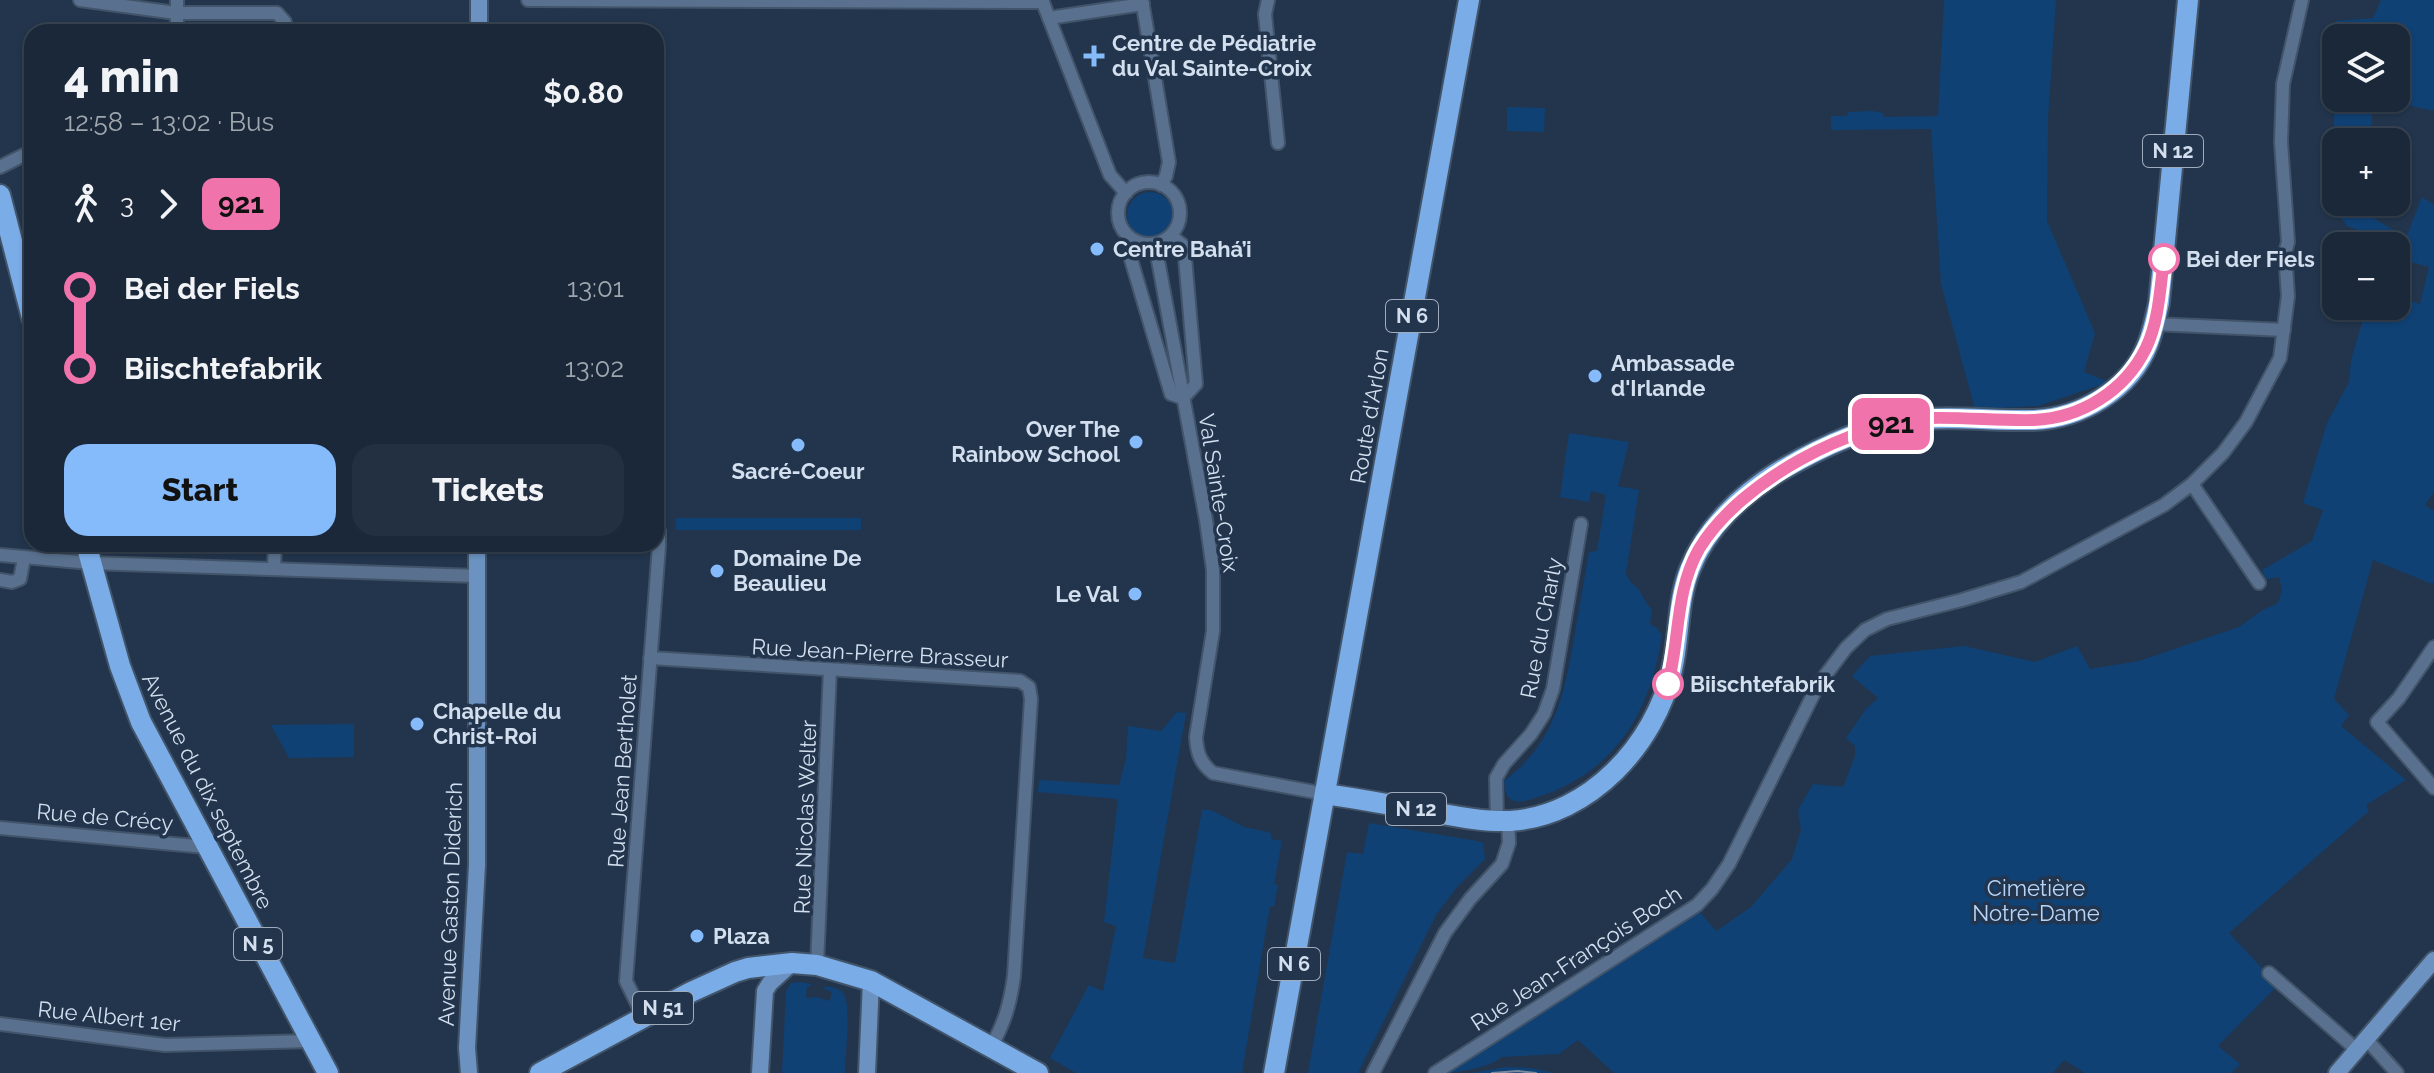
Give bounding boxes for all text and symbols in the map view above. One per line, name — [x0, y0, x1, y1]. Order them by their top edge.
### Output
map controls — [2322, 24, 2410, 320]
button: layers — [2322, 24, 2410, 112]
place label: Centre de Pédiatrie du Val Sainte-Croix — [1112, 30, 1316, 81]
marker: Centre de Pédiatrie du Val Sainte-Croix — [1083, 45, 1105, 67]
text: 4 min — [64, 51, 180, 102]
text: $0.80 — [543, 75, 624, 110]
text: 12:58 – 13:02 · Bus — [64, 107, 274, 137]
button: + — [2322, 128, 2410, 216]
road number: N 12 — [2143, 135, 2203, 167]
icon: walk — [64, 182, 108, 226]
icon: forward — [146, 182, 190, 226]
text: 921 — [218, 187, 264, 220]
text: 3 — [120, 189, 134, 219]
button: − — [2322, 232, 2410, 320]
place label: Centre Bahá’i — [1113, 236, 1252, 262]
marker: Centre Bahá’i — [1088, 240, 1106, 258]
marker: Bei der Fiels — [2149, 244, 2179, 274]
place label: Bei der Fiels — [2186, 246, 2315, 272]
text: Bei der Fiels — [124, 271, 300, 306]
text: 13:01 — [567, 273, 624, 303]
road number: N 6 — [1386, 300, 1438, 332]
street label: Route d'Arlon — [1344, 346, 1394, 486]
place label: Ambassade d'Irlande — [1611, 350, 1735, 401]
text: Biischtefabrik — [124, 351, 322, 386]
text: 13:02 — [565, 353, 624, 383]
marker: Ambassade d'Irlande — [1586, 367, 1604, 385]
line badge: 921 — [1845, 398, 1937, 450]
text: 921 — [1868, 407, 1914, 440]
street label: Val Sainte-Croix — [1194, 412, 1244, 574]
place label: Over The Rainbow School — [951, 416, 1121, 467]
marker: Over The Rainbow School — [1127, 433, 1145, 451]
marker: Sacré-Coeur — [789, 436, 807, 454]
button: Start — [64, 444, 336, 536]
button: Tickets — [352, 444, 624, 536]
place label: Sacré-Coeur — [732, 458, 865, 484]
place label: Domaine De Beaulieu — [733, 545, 861, 596]
street label: Rue du Charly — [1515, 555, 1567, 701]
marker: Domaine De Beaulieu — [708, 562, 726, 580]
place label: Le Val — [1055, 581, 1120, 607]
marker: Le Val — [1126, 585, 1144, 603]
street label: Rue Jean-Pierre Brasseur — [751, 633, 1009, 673]
street label: Avenue du dix septembre — [137, 669, 279, 913]
marker: Biischtefabrik — [1653, 669, 1683, 699]
place label: Biischtefabrik — [1690, 671, 1836, 697]
street label: Rue Jean Bertholet — [602, 673, 642, 869]
place label: Chapelle du Christ-Roi — [433, 698, 561, 749]
marker: Chapelle du Christ-Roi — [408, 715, 426, 733]
street label: Rue Nicolas Welter — [789, 719, 821, 915]
street label: Avenue Gaston Diderich — [433, 781, 467, 1027]
road number: N 12 — [1386, 793, 1446, 825]
street label: Rue de Crécy — [36, 798, 175, 836]
park label: Cimetière Notre-Dame — [1972, 875, 2100, 926]
street label: Rue Jean-François Boch — [1466, 880, 1686, 1036]
place label: Plaza — [713, 923, 770, 949]
marker: Plaza — [688, 927, 706, 945]
road number: N 5 — [234, 928, 282, 960]
road number: N 6 — [1268, 948, 1320, 980]
road number: N 51 — [633, 992, 693, 1024]
street label: Rue Albert 1er — [36, 996, 182, 1036]

